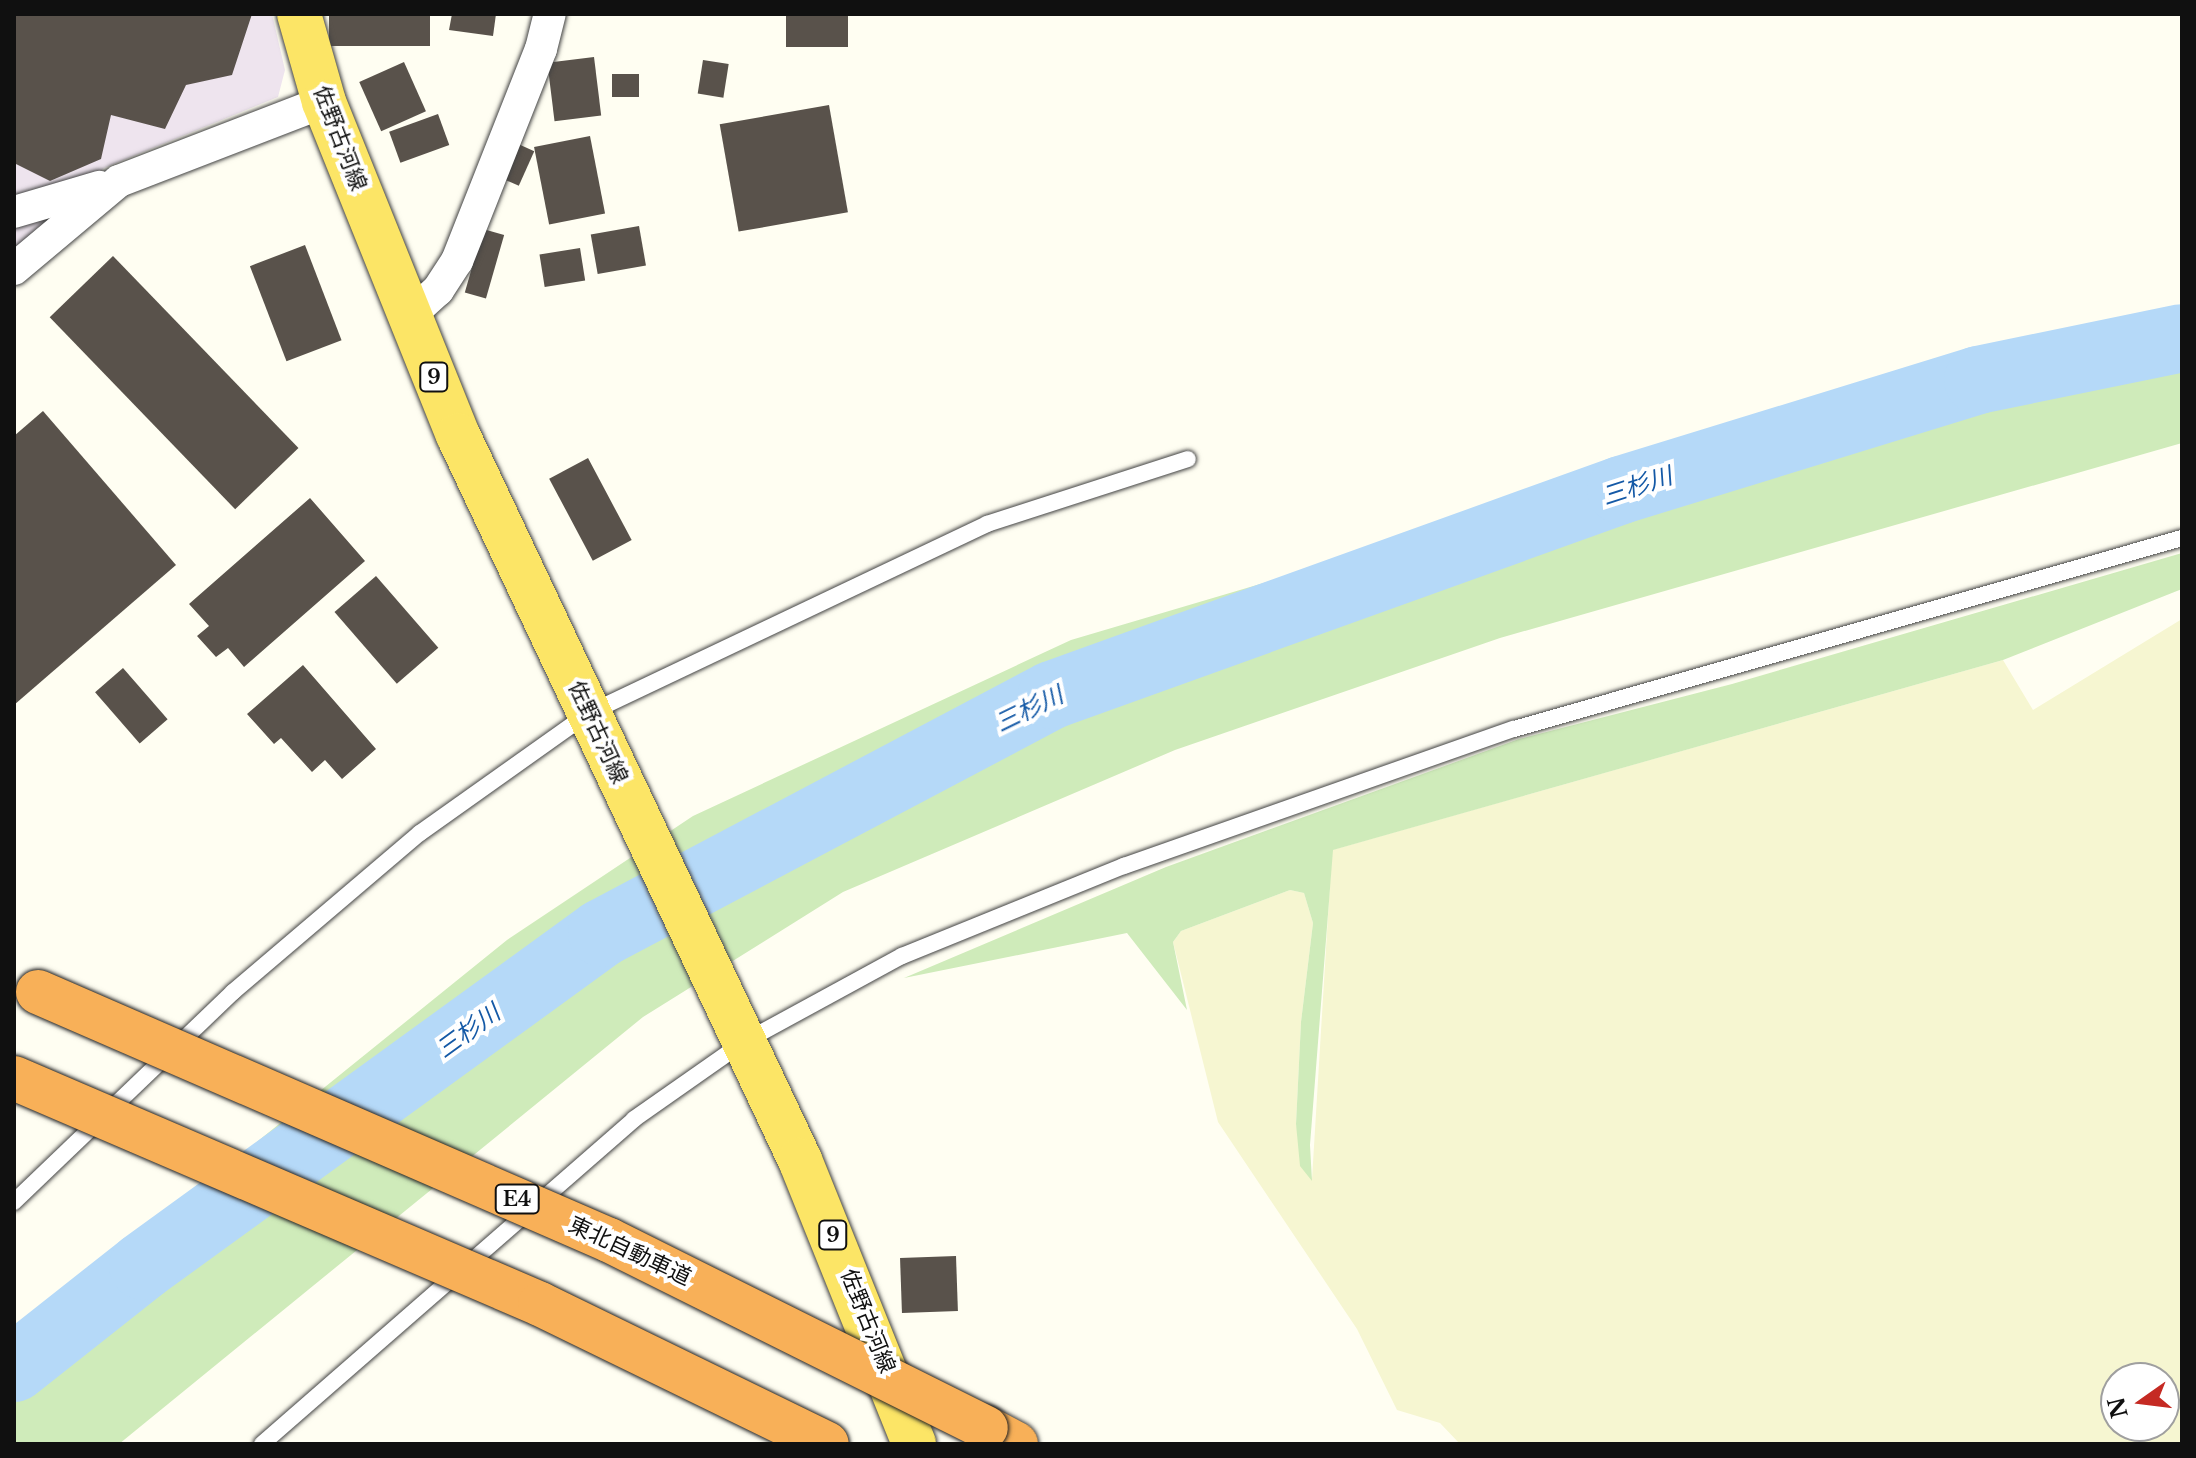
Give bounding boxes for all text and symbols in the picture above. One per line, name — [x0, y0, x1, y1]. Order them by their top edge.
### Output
street label: 佐野古河線 — [308, 82, 372, 194]
road number: 9 — [418, 361, 450, 393]
water label: 三杉川 — [1598, 461, 1676, 511]
street label: 佐野古河線 — [563, 677, 633, 787]
water label: 三杉川 — [990, 680, 1068, 738]
water label: 三杉川 — [430, 998, 506, 1064]
road number: E4 — [493, 1183, 541, 1215]
street label: 東北自動車道 — [565, 1211, 695, 1291]
road number: 9 — [817, 1219, 849, 1251]
street label: 佐野古河線 — [835, 1265, 901, 1377]
north arrow — [2100, 1362, 2180, 1442]
text: N — [2103, 1394, 2134, 1421]

